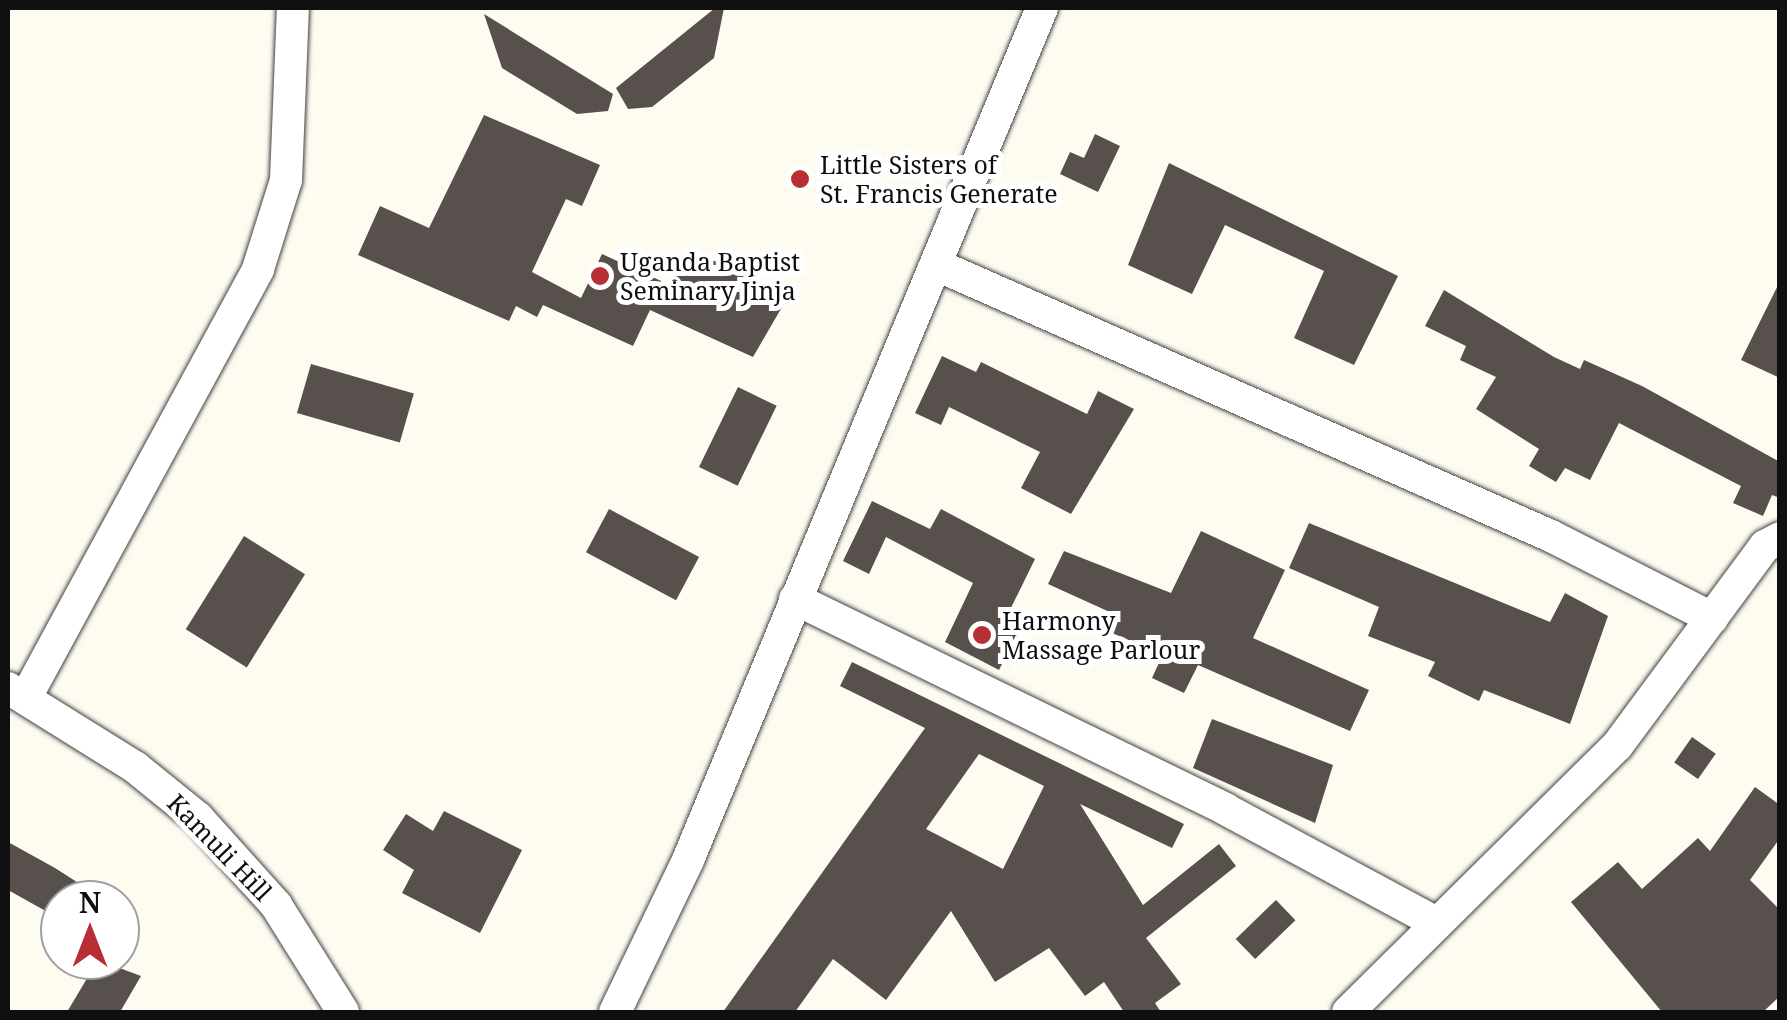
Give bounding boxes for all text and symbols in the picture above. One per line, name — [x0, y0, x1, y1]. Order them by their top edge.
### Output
place label: Little Sisters of St. Francis Generate — [820, 150, 1058, 209]
marker: Little Sisters of St. Francis Generate — [789, 168, 811, 190]
place label: Uganda Baptist Seminary Jinja — [620, 247, 800, 306]
marker: Uganda Baptist Seminary Jinja — [589, 265, 611, 287]
place label: Harmony Massage Parlour — [1002, 606, 1200, 665]
marker: Harmony Massage Parlour — [971, 624, 993, 646]
street label: Kamuli Hill — [162, 787, 278, 907]
north arrow — [40, 880, 140, 980]
text: N — [79, 883, 101, 921]

